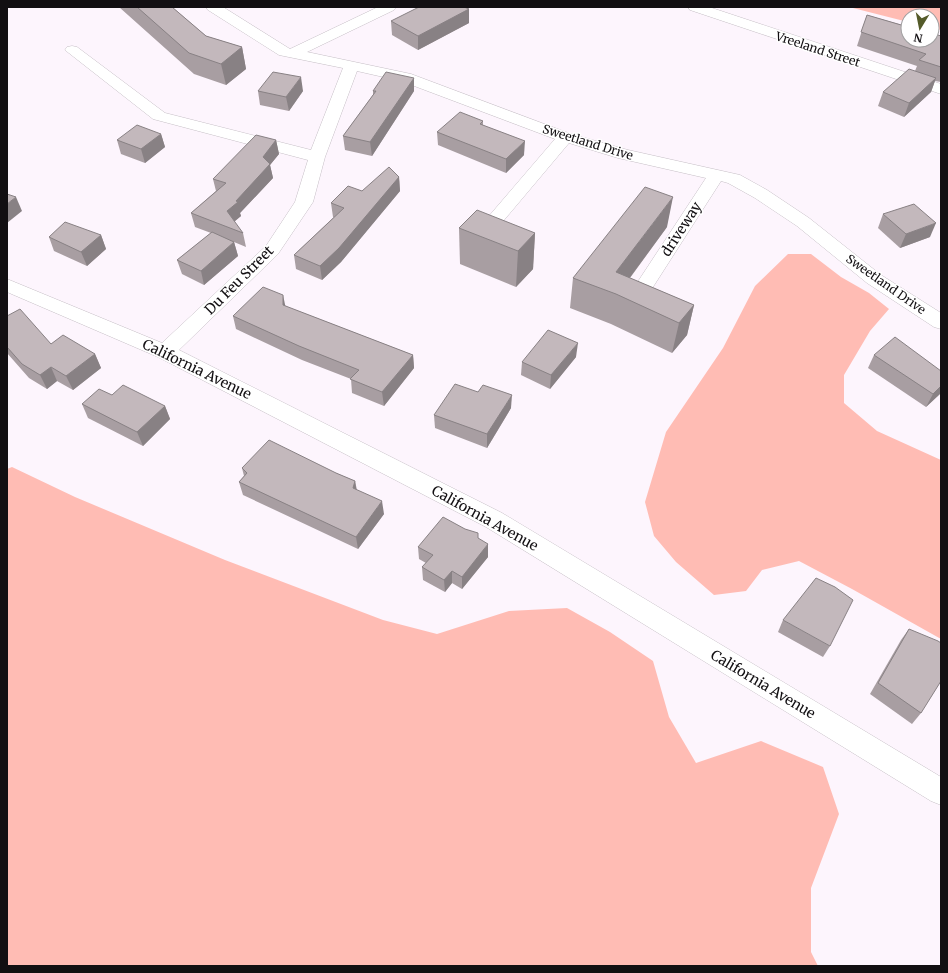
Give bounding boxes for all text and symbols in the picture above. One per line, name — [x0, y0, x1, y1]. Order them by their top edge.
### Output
north arrow — [900, 8, 940, 48]
street label: Vreeland Street — [773, 28, 862, 70]
text: N — [912, 30, 924, 45]
street label: Sweetland Drive — [541, 121, 635, 163]
street label: driveway — [657, 198, 706, 260]
street label: Du Feu Street — [201, 241, 278, 318]
street label: Sweetland Drive — [843, 251, 929, 317]
street label: California Avenue — [140, 335, 254, 403]
street label: California Avenue — [429, 481, 541, 555]
street label: California Avenue — [707, 646, 819, 722]

